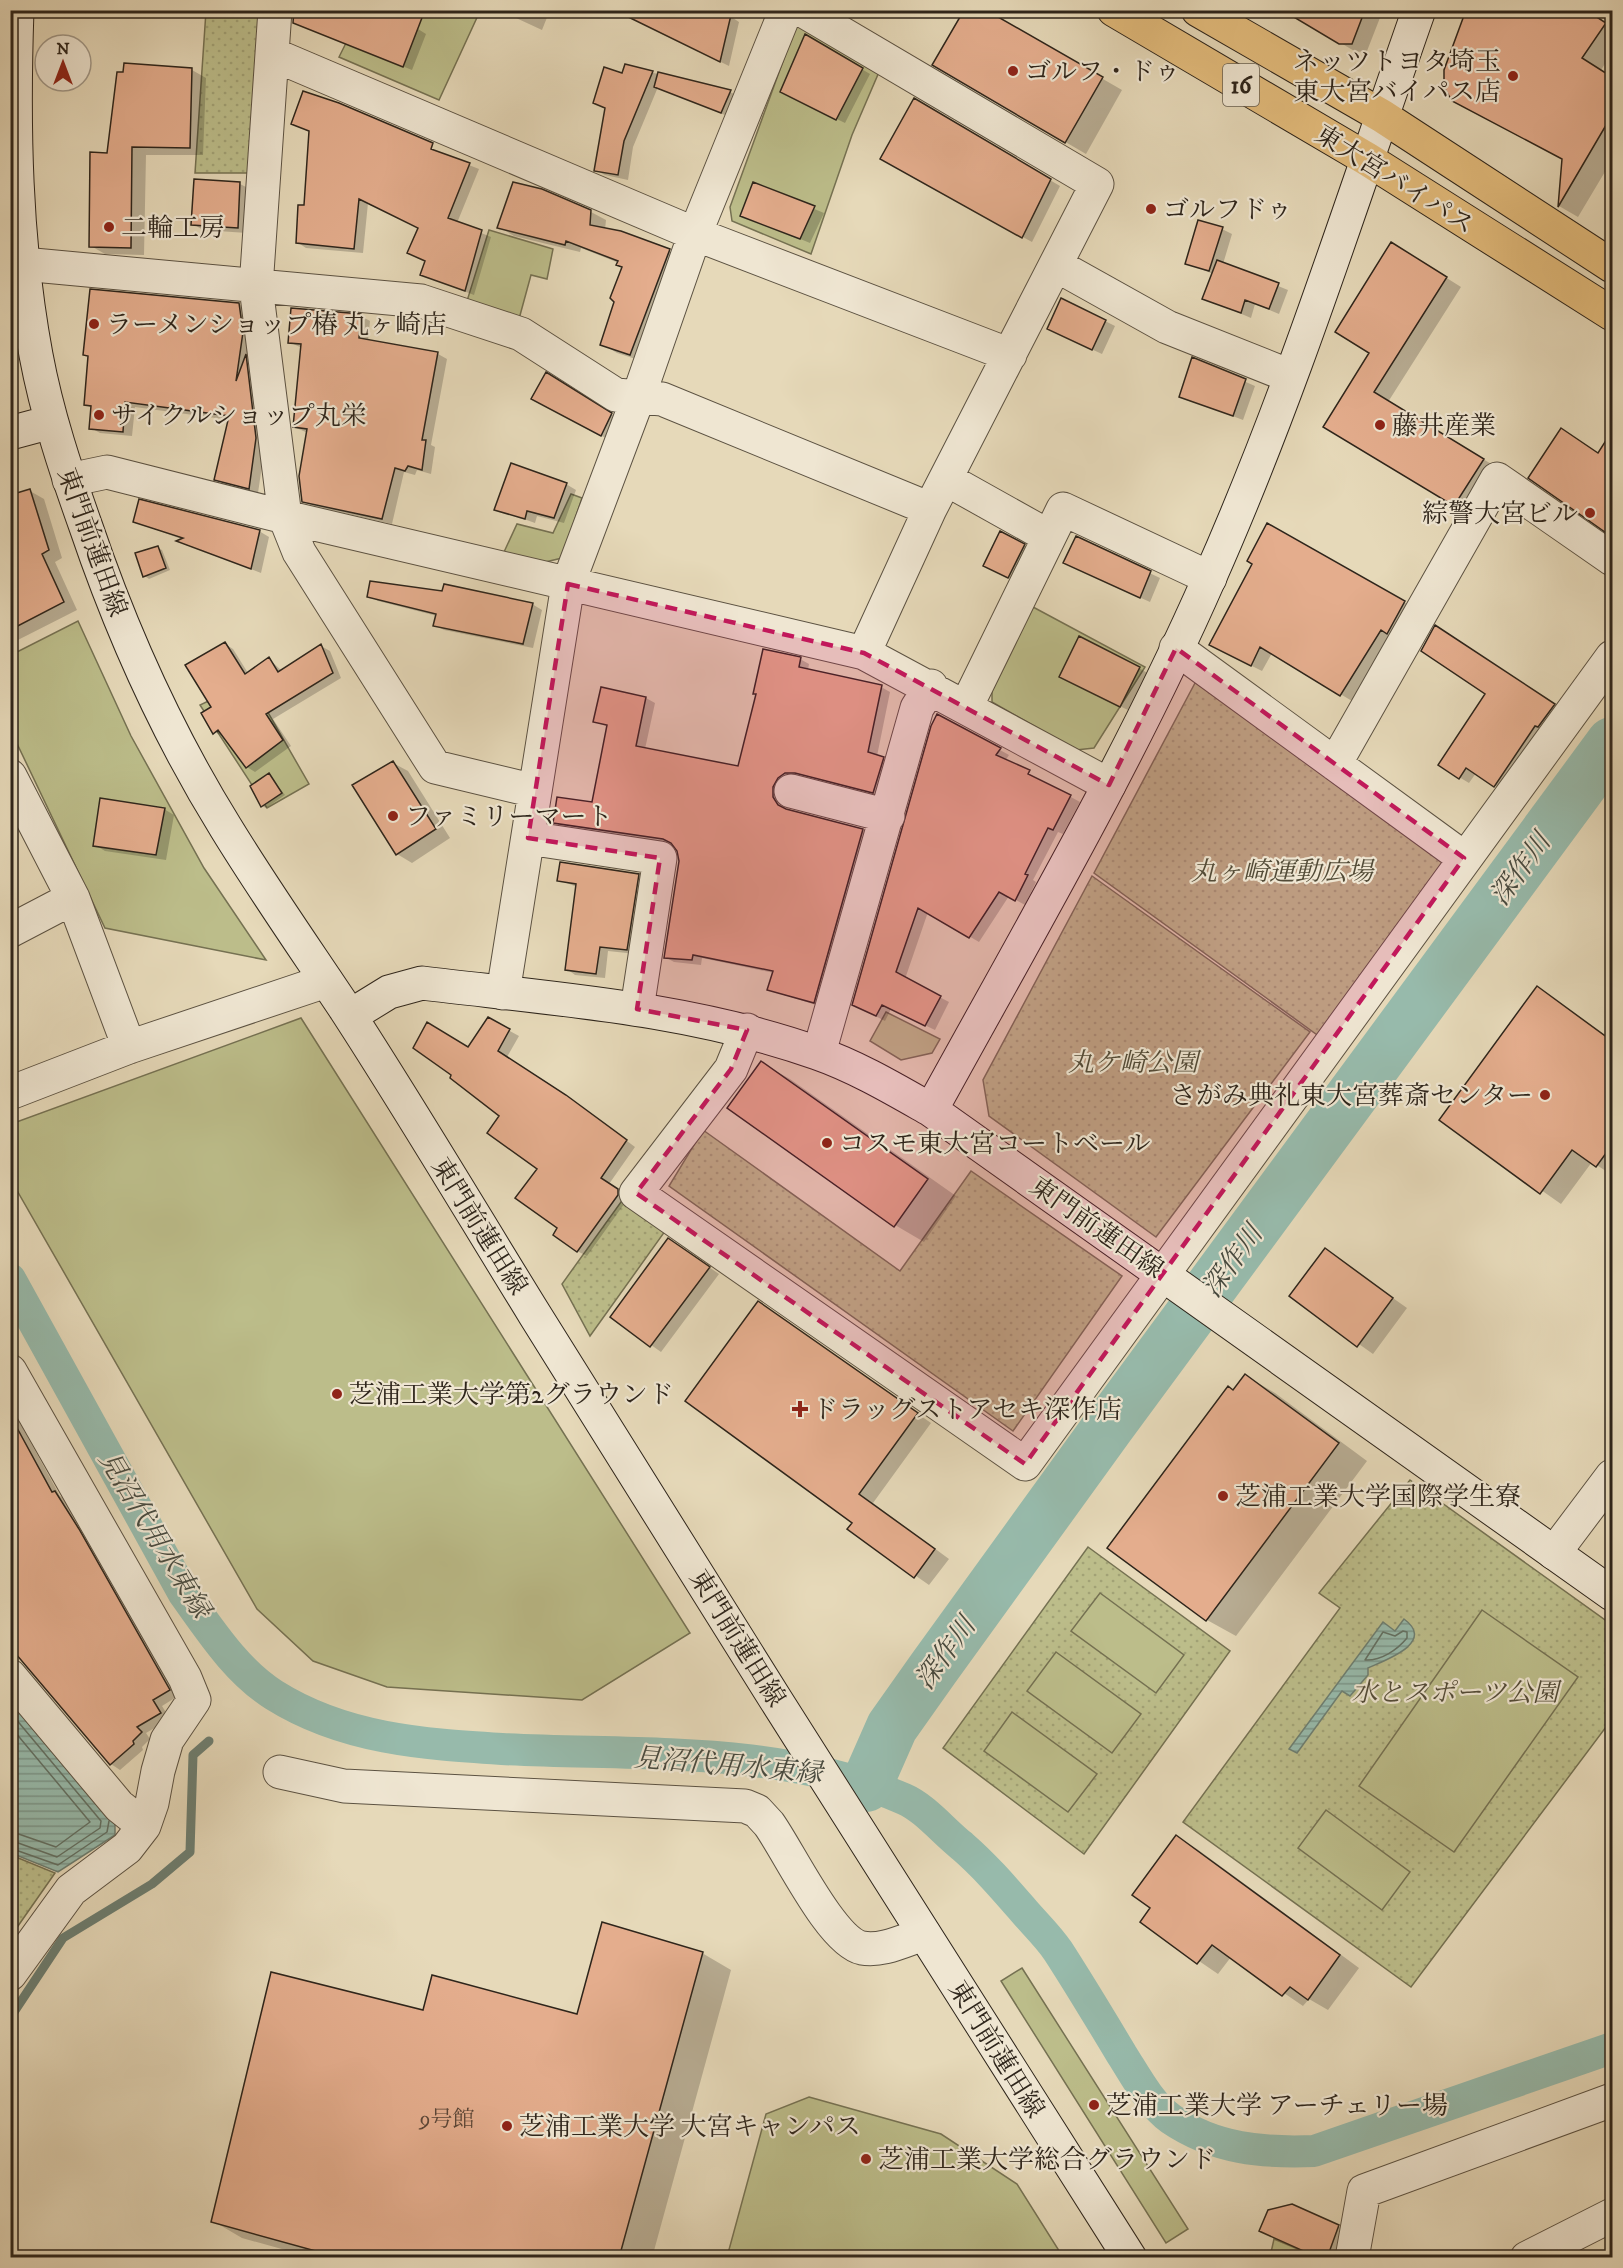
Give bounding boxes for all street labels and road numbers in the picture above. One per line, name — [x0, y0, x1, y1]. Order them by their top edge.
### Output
road number: 16 — [1223, 64, 1259, 106]
street label: 東大宮バイパス — [1309, 118, 1480, 242]
street label: 東門前蓮田線 — [49, 464, 134, 621]
street label: 東門前蓮田線 — [423, 1152, 534, 1302]
street label: 東門前蓮田線 — [1023, 1170, 1170, 1286]
street label: 東門前蓮田線 — [681, 1564, 792, 1714]
street label: 東門前蓮田線 — [940, 1975, 1051, 2125]

